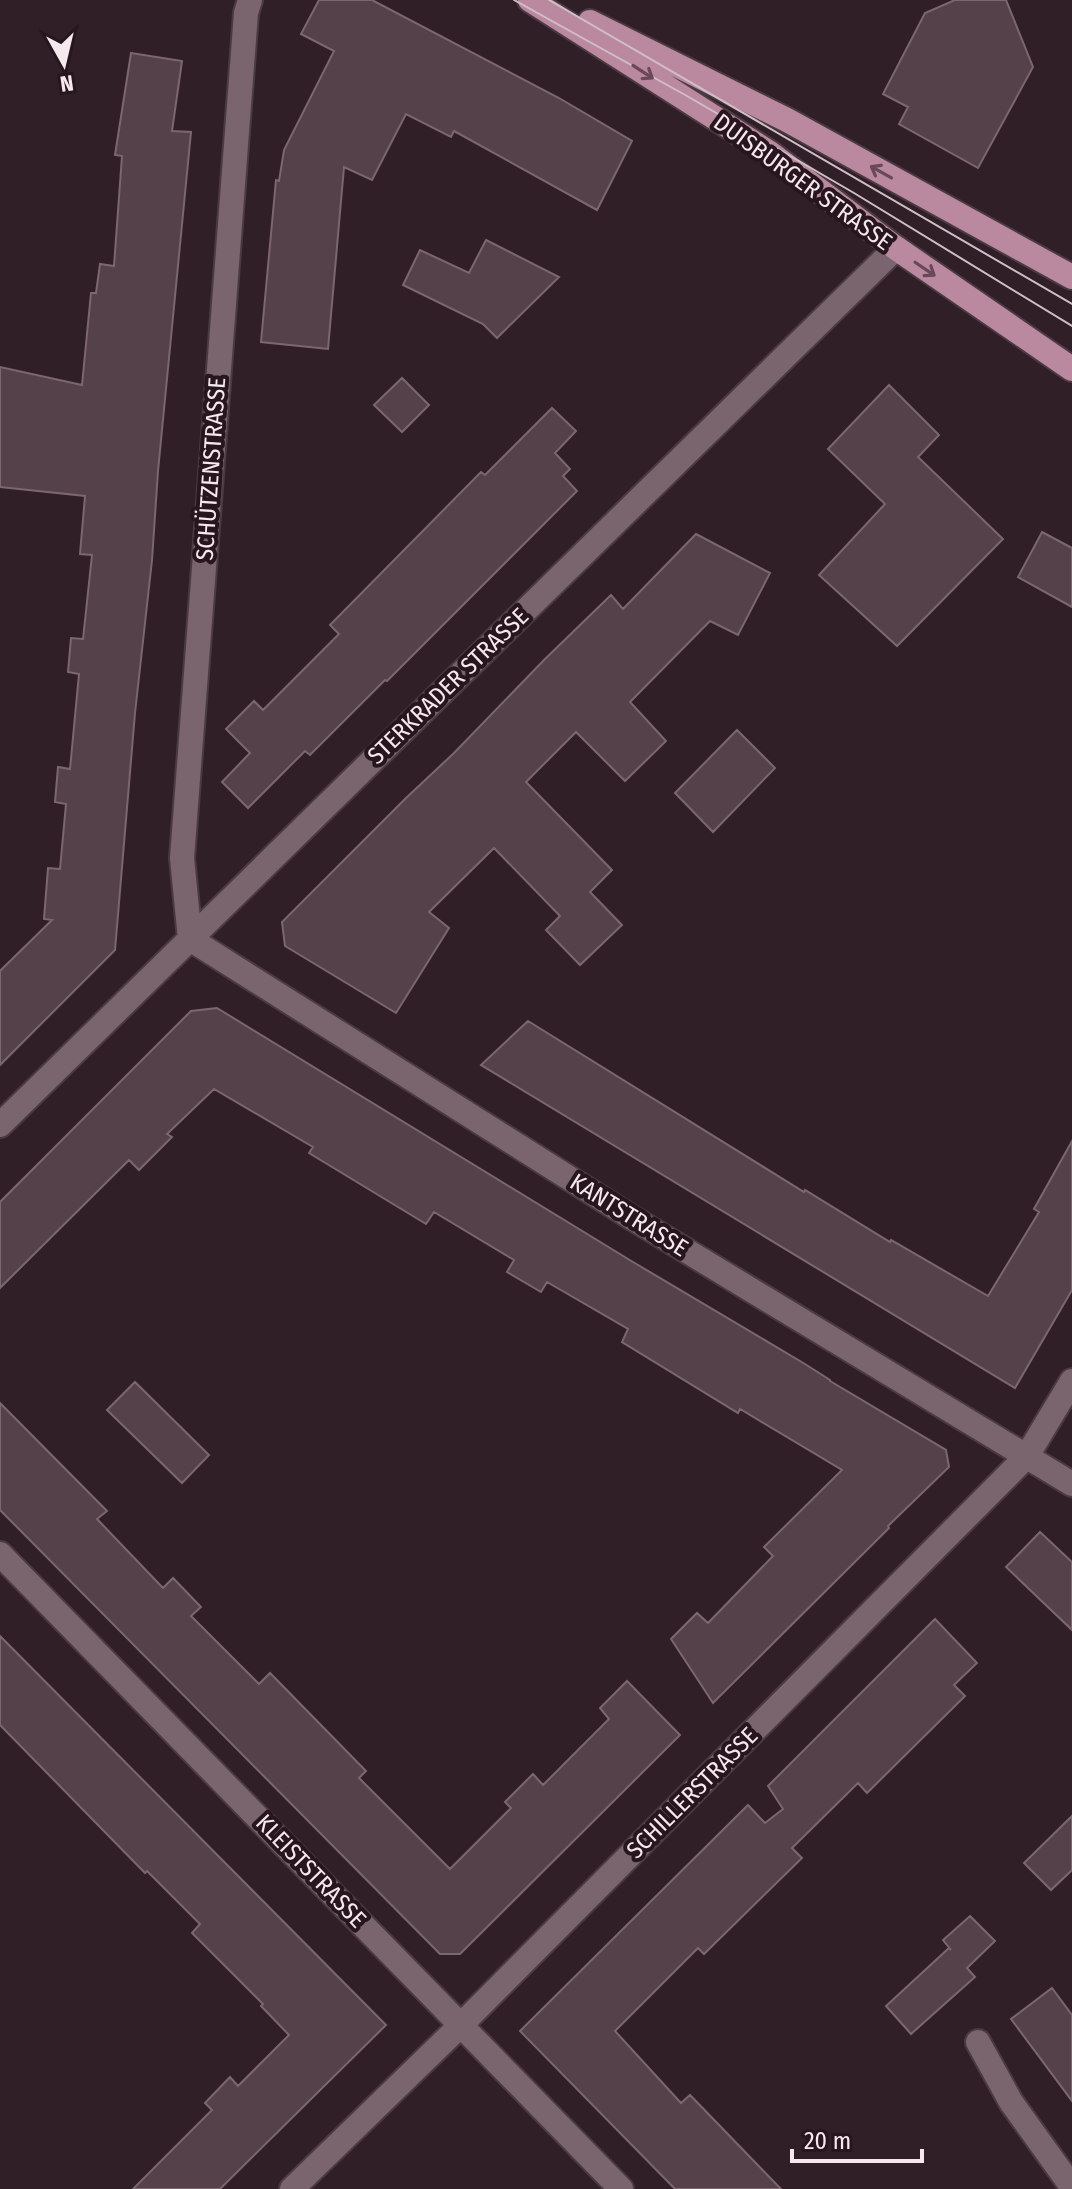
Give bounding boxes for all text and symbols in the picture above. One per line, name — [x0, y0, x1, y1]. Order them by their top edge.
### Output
north arrow — [24, 24, 104, 104]
one-way arrow — [631, 65, 654, 81]
text: N — [58, 69, 75, 98]
street label: DUISBURGER STRASSE — [709, 108, 897, 256]
one-way arrow — [870, 164, 893, 180]
one-way arrow — [914, 260, 936, 277]
street label: SCHÜTZENSTRASSE — [191, 376, 231, 562]
street label: STERKRADER STRASSE — [362, 602, 534, 770]
street label: KANTSTRASSE — [565, 1168, 693, 1262]
street label: SCHILLERSTRASSE — [621, 1722, 763, 1864]
street label: KLEISTSTRASSE — [250, 1809, 372, 1933]
scale bar — [792, 2113, 922, 2163]
text: 20 m — [804, 2127, 851, 2155]

